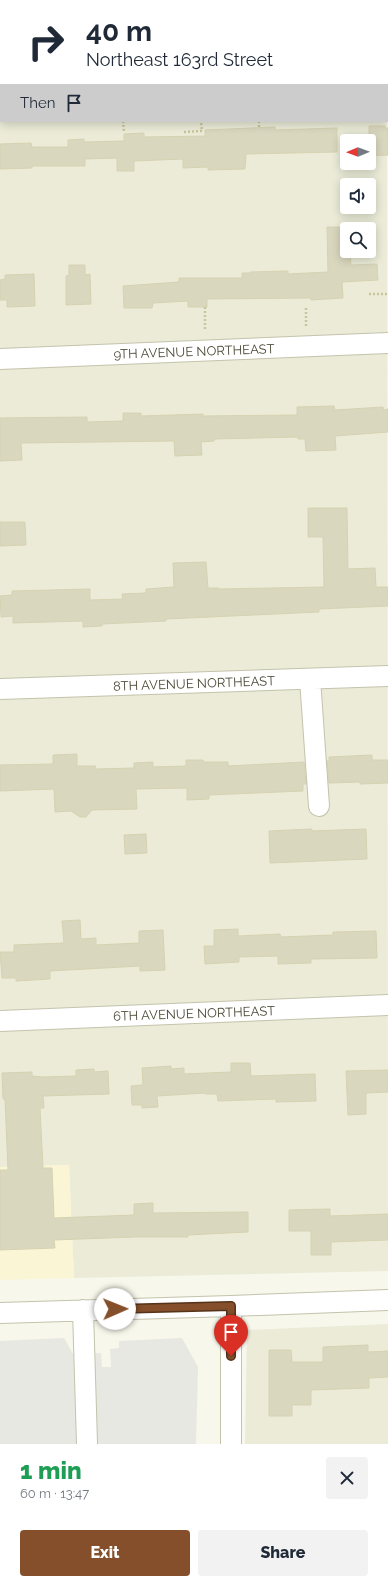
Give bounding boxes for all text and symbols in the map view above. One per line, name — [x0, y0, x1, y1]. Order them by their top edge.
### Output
text: 40 m — [86, 15, 152, 48]
icon: right — [20, 16, 72, 68]
text: Northeast 163rd Street — [86, 49, 273, 70]
icon: arrive — [63, 92, 85, 114]
text: Then — [20, 94, 55, 112]
north arrow — [340, 134, 376, 170]
map controls — [340, 134, 376, 258]
button: sound — [340, 178, 376, 214]
button: search — [340, 222, 376, 258]
street label: 9TH AVENUE NORTHEAST — [113, 341, 275, 362]
street label: 8TH AVENUE NORTHEAST — [113, 673, 275, 694]
street label: 6TH AVENUE NORTHEAST — [113, 1003, 275, 1024]
position arrow — [94, 1288, 136, 1330]
pin — [214, 1315, 248, 1356]
icon: arrive — [220, 1321, 242, 1343]
text: 1 min — [20, 1456, 82, 1485]
button: close — [326, 1457, 368, 1499]
text: 60 m · 13:47 — [20, 1486, 89, 1501]
button: Exit — [20, 1530, 190, 1576]
button: Share — [198, 1530, 368, 1576]

